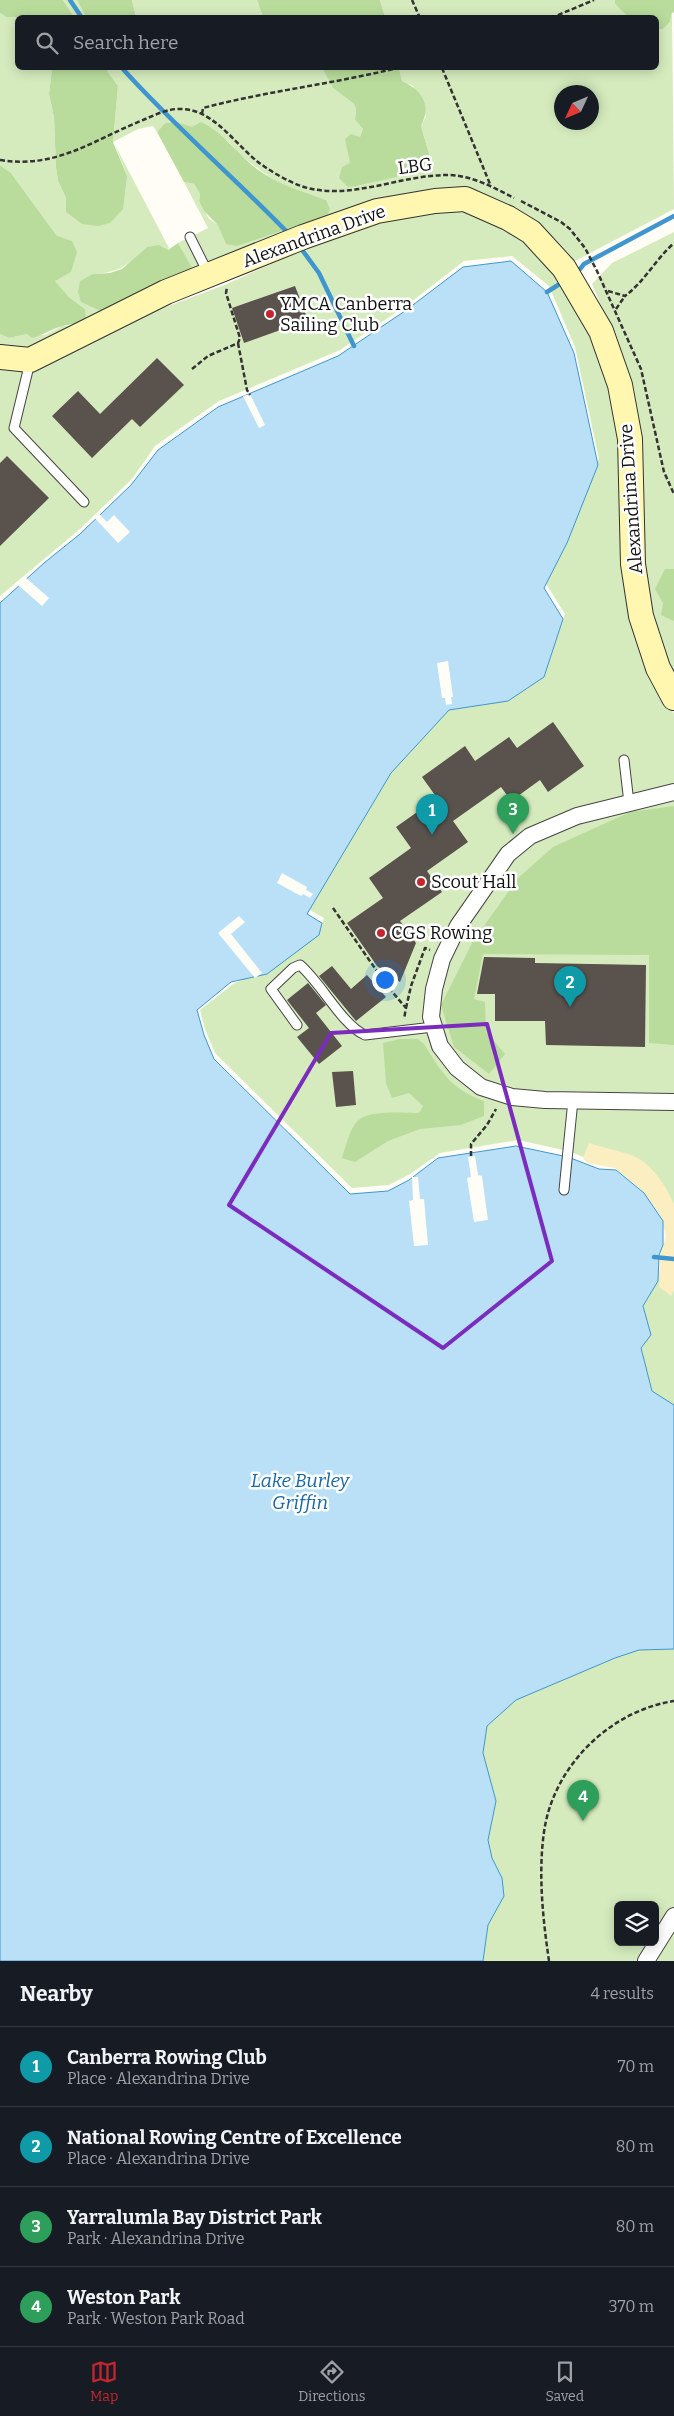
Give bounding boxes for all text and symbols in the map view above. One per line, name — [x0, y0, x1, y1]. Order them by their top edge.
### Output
search box — [15, 15, 659, 70]
icon: search — [33, 29, 61, 57]
text: Search here — [73, 31, 178, 54]
north arrow — [554, 85, 599, 130]
street label: LBG — [396, 153, 434, 179]
street label: Alexandrina Drive — [239, 200, 389, 272]
place label: YMCA Canberra Sailing Club — [280, 293, 412, 336]
marker: YMCA Canberra Sailing Club — [264, 308, 276, 320]
street label: Alexandrina Drive — [615, 423, 647, 575]
pin: 3 — [497, 793, 529, 834]
pin: 1 — [416, 794, 448, 835]
place label: Scout Hall — [431, 871, 516, 893]
marker: Scout Hall — [415, 876, 427, 888]
place label: CGS Rowing — [391, 922, 492, 944]
marker: CGS Rowing — [375, 927, 387, 939]
pin: 2 — [554, 966, 586, 1007]
your location — [372, 967, 398, 993]
water label: Lake Burley Griffin — [251, 1469, 351, 1514]
pin: 4 — [567, 1780, 599, 1821]
map controls — [614, 1901, 659, 1946]
button: layers — [614, 1901, 659, 1946]
text: Nearby — [20, 1981, 93, 2007]
text: 4 results — [591, 1984, 654, 2003]
text: Canberra Rowing Club — [67, 2046, 267, 2069]
text: 1 — [33, 2057, 39, 2076]
text: 70 m — [618, 2057, 654, 2076]
text: Place · Alexandrina Drive — [67, 2069, 250, 2088]
text: National Rowing Centre of Excellence — [67, 2126, 402, 2149]
text: 2 — [31, 2137, 41, 2156]
text: 80 m — [616, 2137, 654, 2156]
text: Place · Alexandrina Drive — [67, 2149, 250, 2168]
text: Yarralumla Bay District Park — [67, 2206, 322, 2229]
text: 3 — [31, 2217, 41, 2236]
text: 80 m — [616, 2217, 654, 2236]
text: Park · Alexandrina Drive — [67, 2229, 244, 2248]
text: Weston Park — [67, 2286, 181, 2309]
text: 4 — [31, 2297, 41, 2316]
text: 370 m — [608, 2297, 654, 2316]
text: Park · Weston Park Road — [67, 2309, 245, 2328]
tab: Map — [90, 2358, 118, 2405]
tab: Directions — [298, 2358, 366, 2405]
tab: Saved — [546, 2358, 584, 2405]

